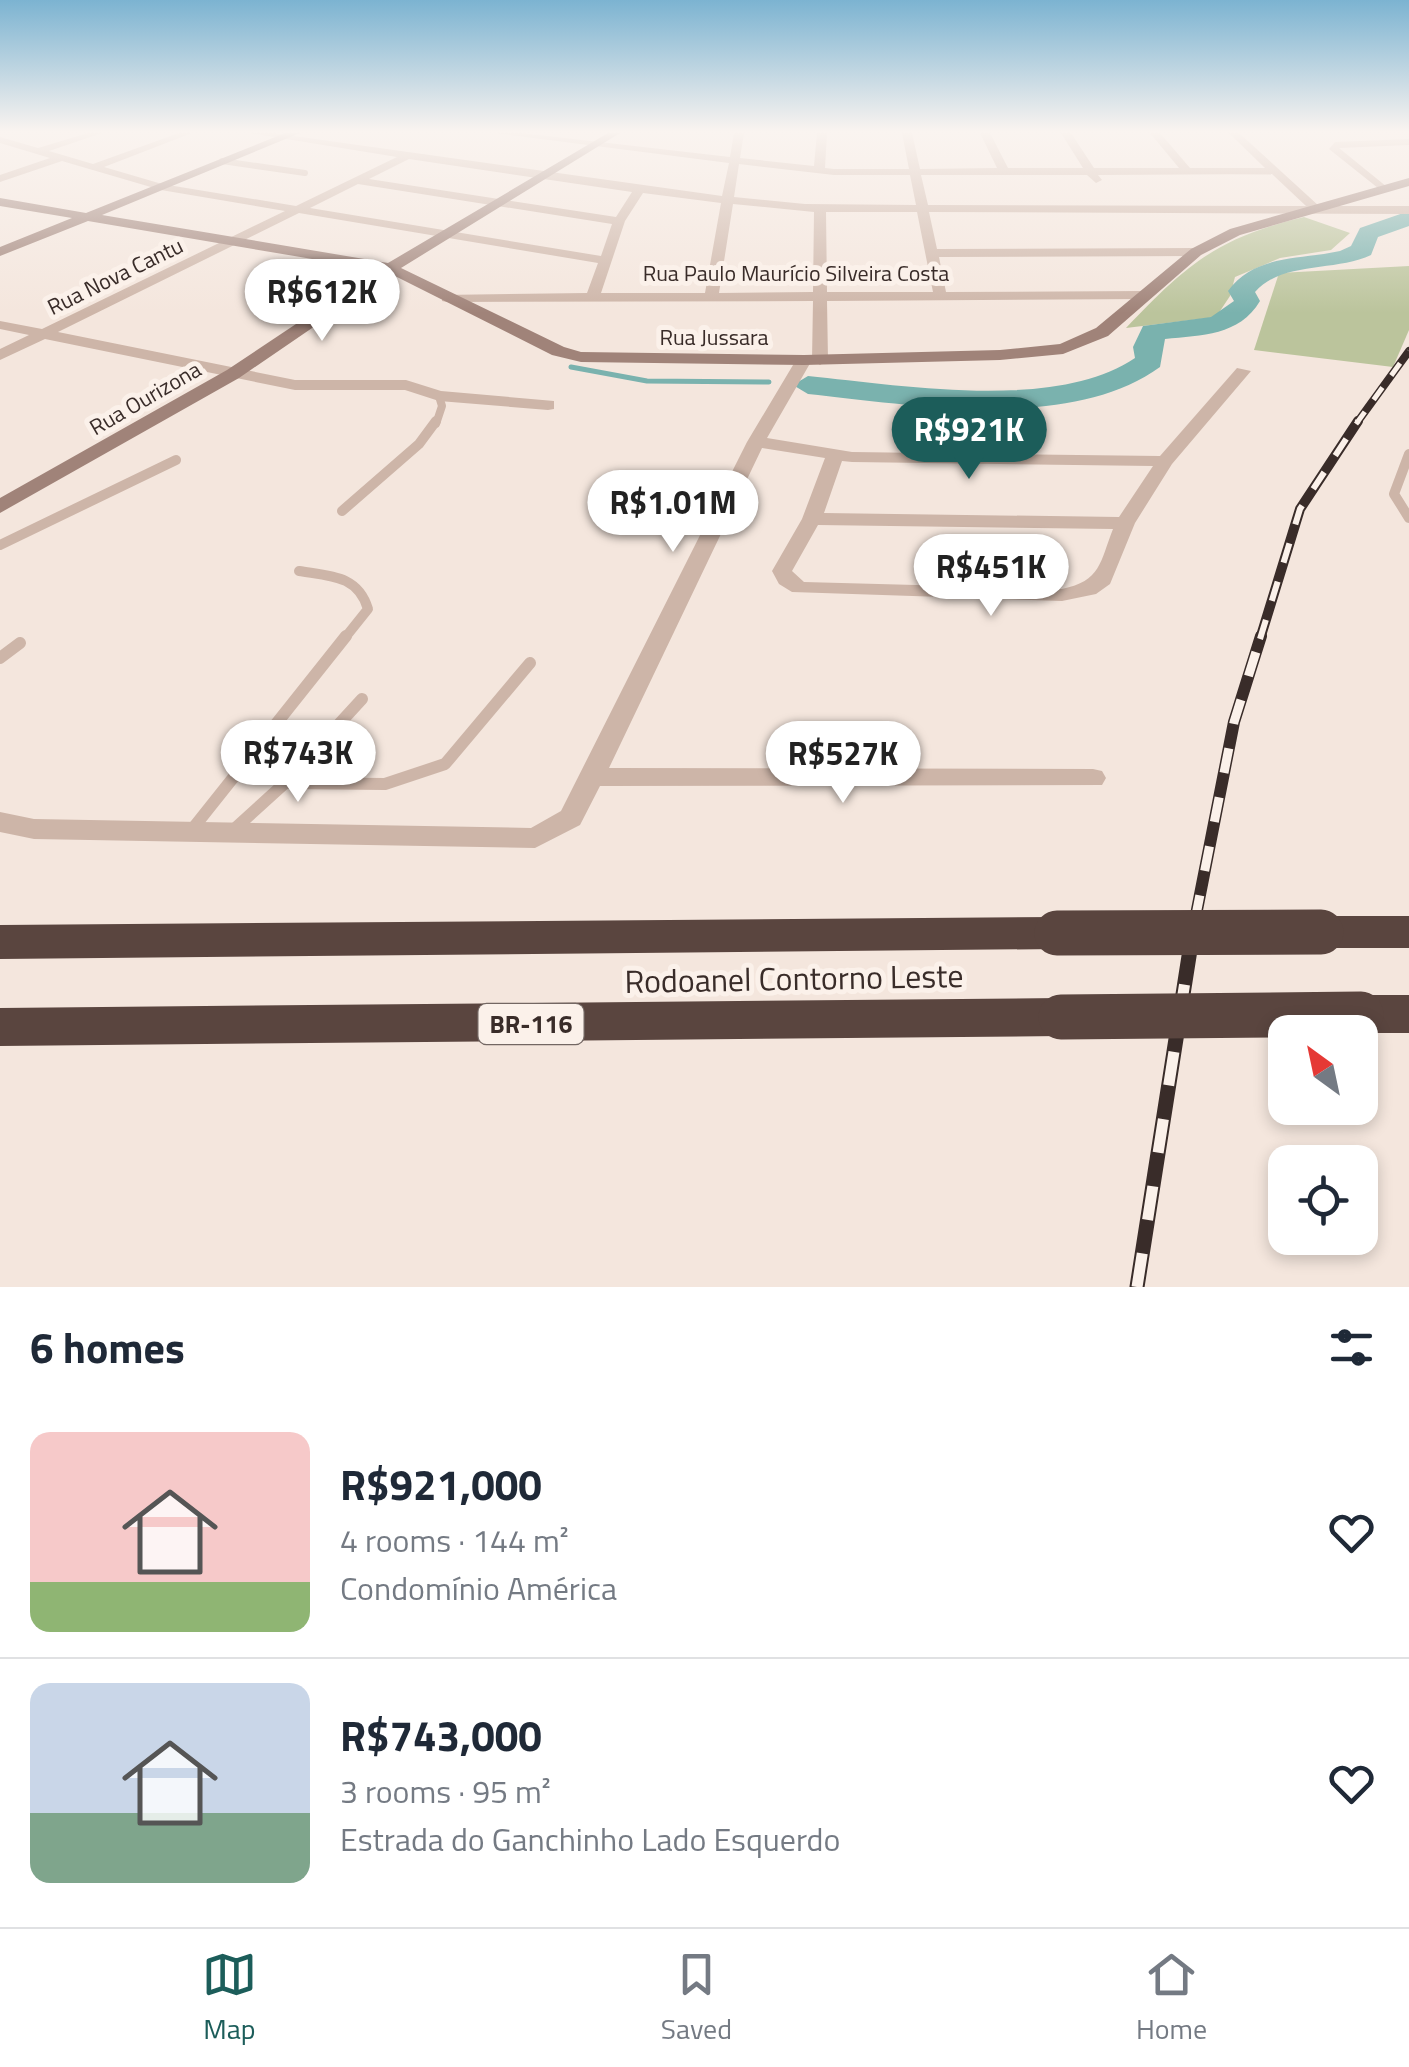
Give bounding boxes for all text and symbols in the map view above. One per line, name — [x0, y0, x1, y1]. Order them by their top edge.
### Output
street label: Rua Nova Cantu — [41, 228, 189, 324]
street label: Rua Paulo Maurício Silveira Costa — [643, 256, 949, 290]
pin: R$612K — [241, 259, 403, 344]
text: R$612K — [267, 267, 377, 315]
street label: Rua Jussara — [659, 320, 769, 354]
street label: Rua Ourizona — [83, 352, 207, 444]
pin: R$921K — [888, 397, 1050, 482]
text: R$921K — [914, 405, 1024, 453]
pin: R$1.01M — [581, 470, 765, 555]
text: R$1.01M — [609, 478, 737, 526]
pin: R$451K — [910, 534, 1072, 619]
text: R$451K — [936, 542, 1046, 590]
pin: R$743K — [217, 720, 379, 805]
pin: R$527K — [762, 721, 924, 806]
text: R$743K — [243, 728, 353, 776]
text: R$527K — [788, 729, 898, 777]
street label: Rodoanel Contorno Leste — [624, 951, 964, 1005]
road number: BR-116 — [478, 1004, 584, 1044]
north arrow — [1268, 1015, 1378, 1125]
map controls — [1268, 1015, 1378, 1255]
button: locate — [1268, 1145, 1378, 1255]
text: 6 homes — [30, 1315, 185, 1379]
icon: filters — [1324, 1320, 1379, 1375]
text: R$921,000 — [340, 1452, 542, 1516]
icon: home — [110, 1472, 230, 1592]
icon: heart — [1324, 1505, 1379, 1560]
text: 4 rooms · 144 m² — [340, 1516, 569, 1564]
text: Condomínio América — [340, 1564, 617, 1612]
text: R$743,000 — [340, 1703, 542, 1767]
icon: home — [110, 1723, 230, 1843]
icon: heart — [1324, 1756, 1379, 1811]
text: 3 rooms · 95 m² — [340, 1767, 551, 1815]
text: Estrada do Ganchinho Lado Esquerdo — [340, 1815, 840, 1863]
tab: Map — [202, 1947, 257, 2050]
tab: Saved — [661, 1947, 732, 2050]
tab: Home — [1136, 1947, 1207, 2050]

